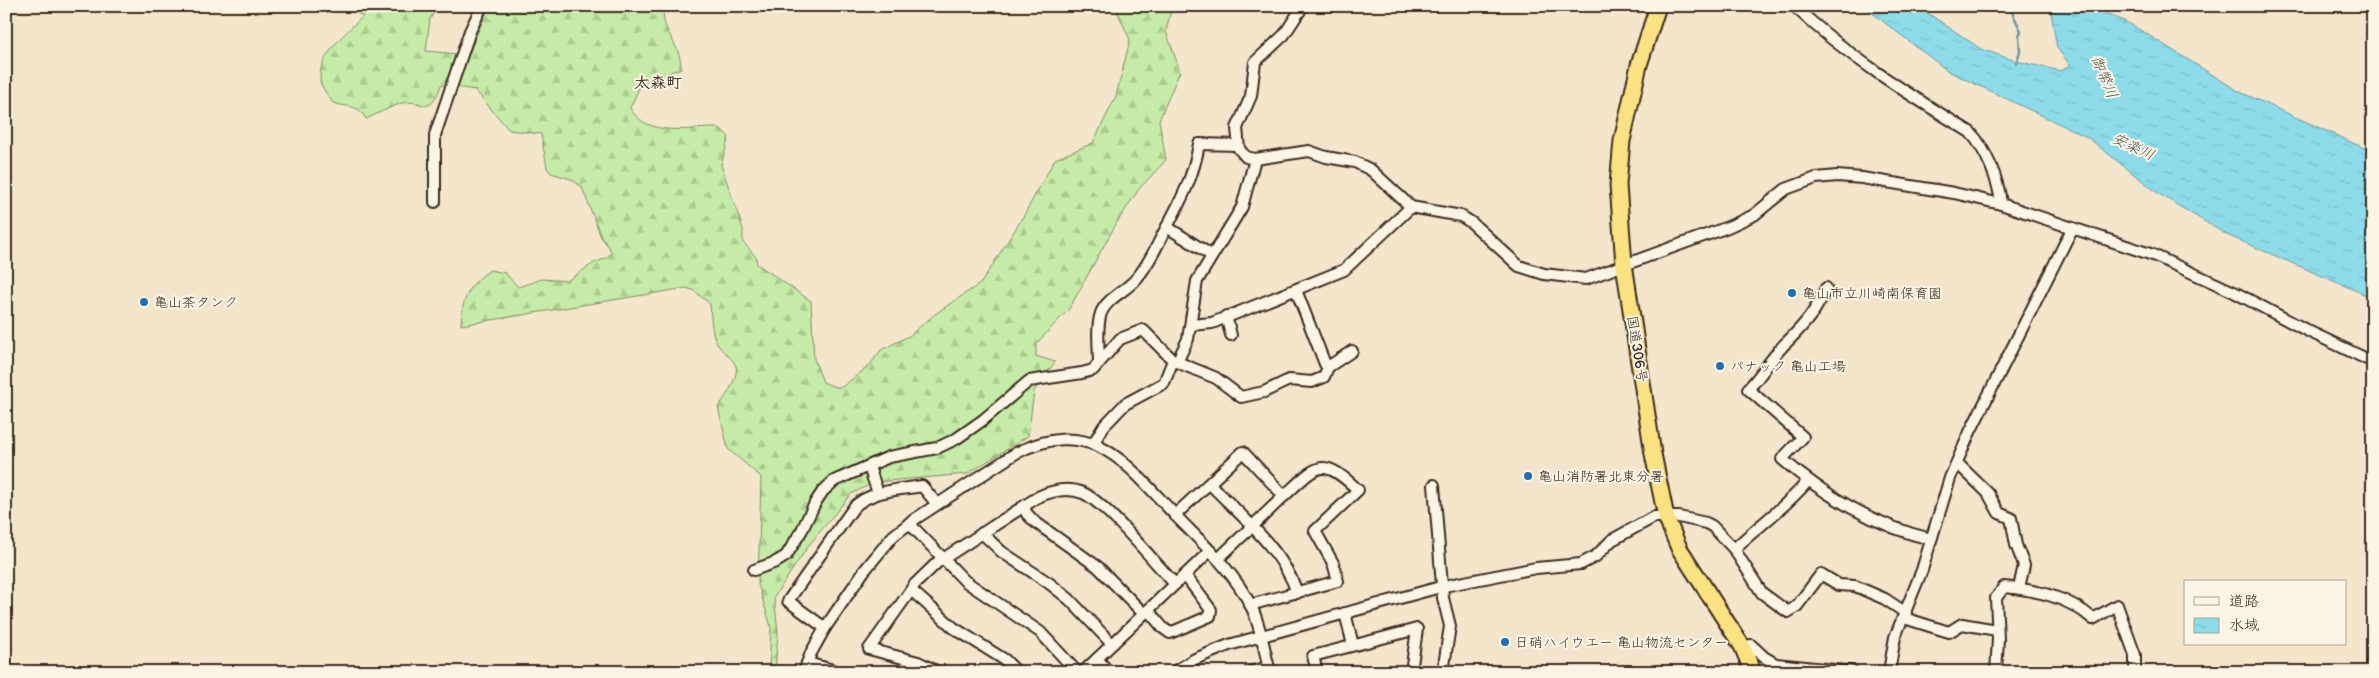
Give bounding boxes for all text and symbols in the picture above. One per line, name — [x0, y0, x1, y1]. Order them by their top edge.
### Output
water label: 御幣川 — [2086, 53, 2122, 101]
district label: 太森町 — [634, 74, 682, 93]
water label: 安楽川 — [2109, 129, 2157, 165]
place label: 亀山市立川崎南保育園 — [1802, 285, 1942, 302]
marker: 亀山市立川崎南保育園 — [1786, 287, 1798, 299]
place label: 亀山茶タンク — [154, 294, 238, 311]
marker: 亀山茶タンク — [138, 296, 150, 308]
street label: 国道306号 — [1623, 314, 1651, 384]
place label: パナック 亀山工場 — [1730, 358, 1846, 375]
marker: パナック 亀山工場 — [1714, 360, 1726, 372]
place label: 亀山消防署北東分署 — [1538, 468, 1664, 485]
marker: 亀山消防署北東分署 — [1522, 470, 1534, 482]
legend — [2184, 580, 2346, 646]
text: 道路 — [2229, 592, 2259, 611]
text: 水域 — [2229, 616, 2259, 635]
place label: 日硝ハイウエー 亀山物流センター — [1515, 634, 1728, 651]
marker: 日硝ハイウエー 亀山物流センター — [1499, 636, 1511, 648]

